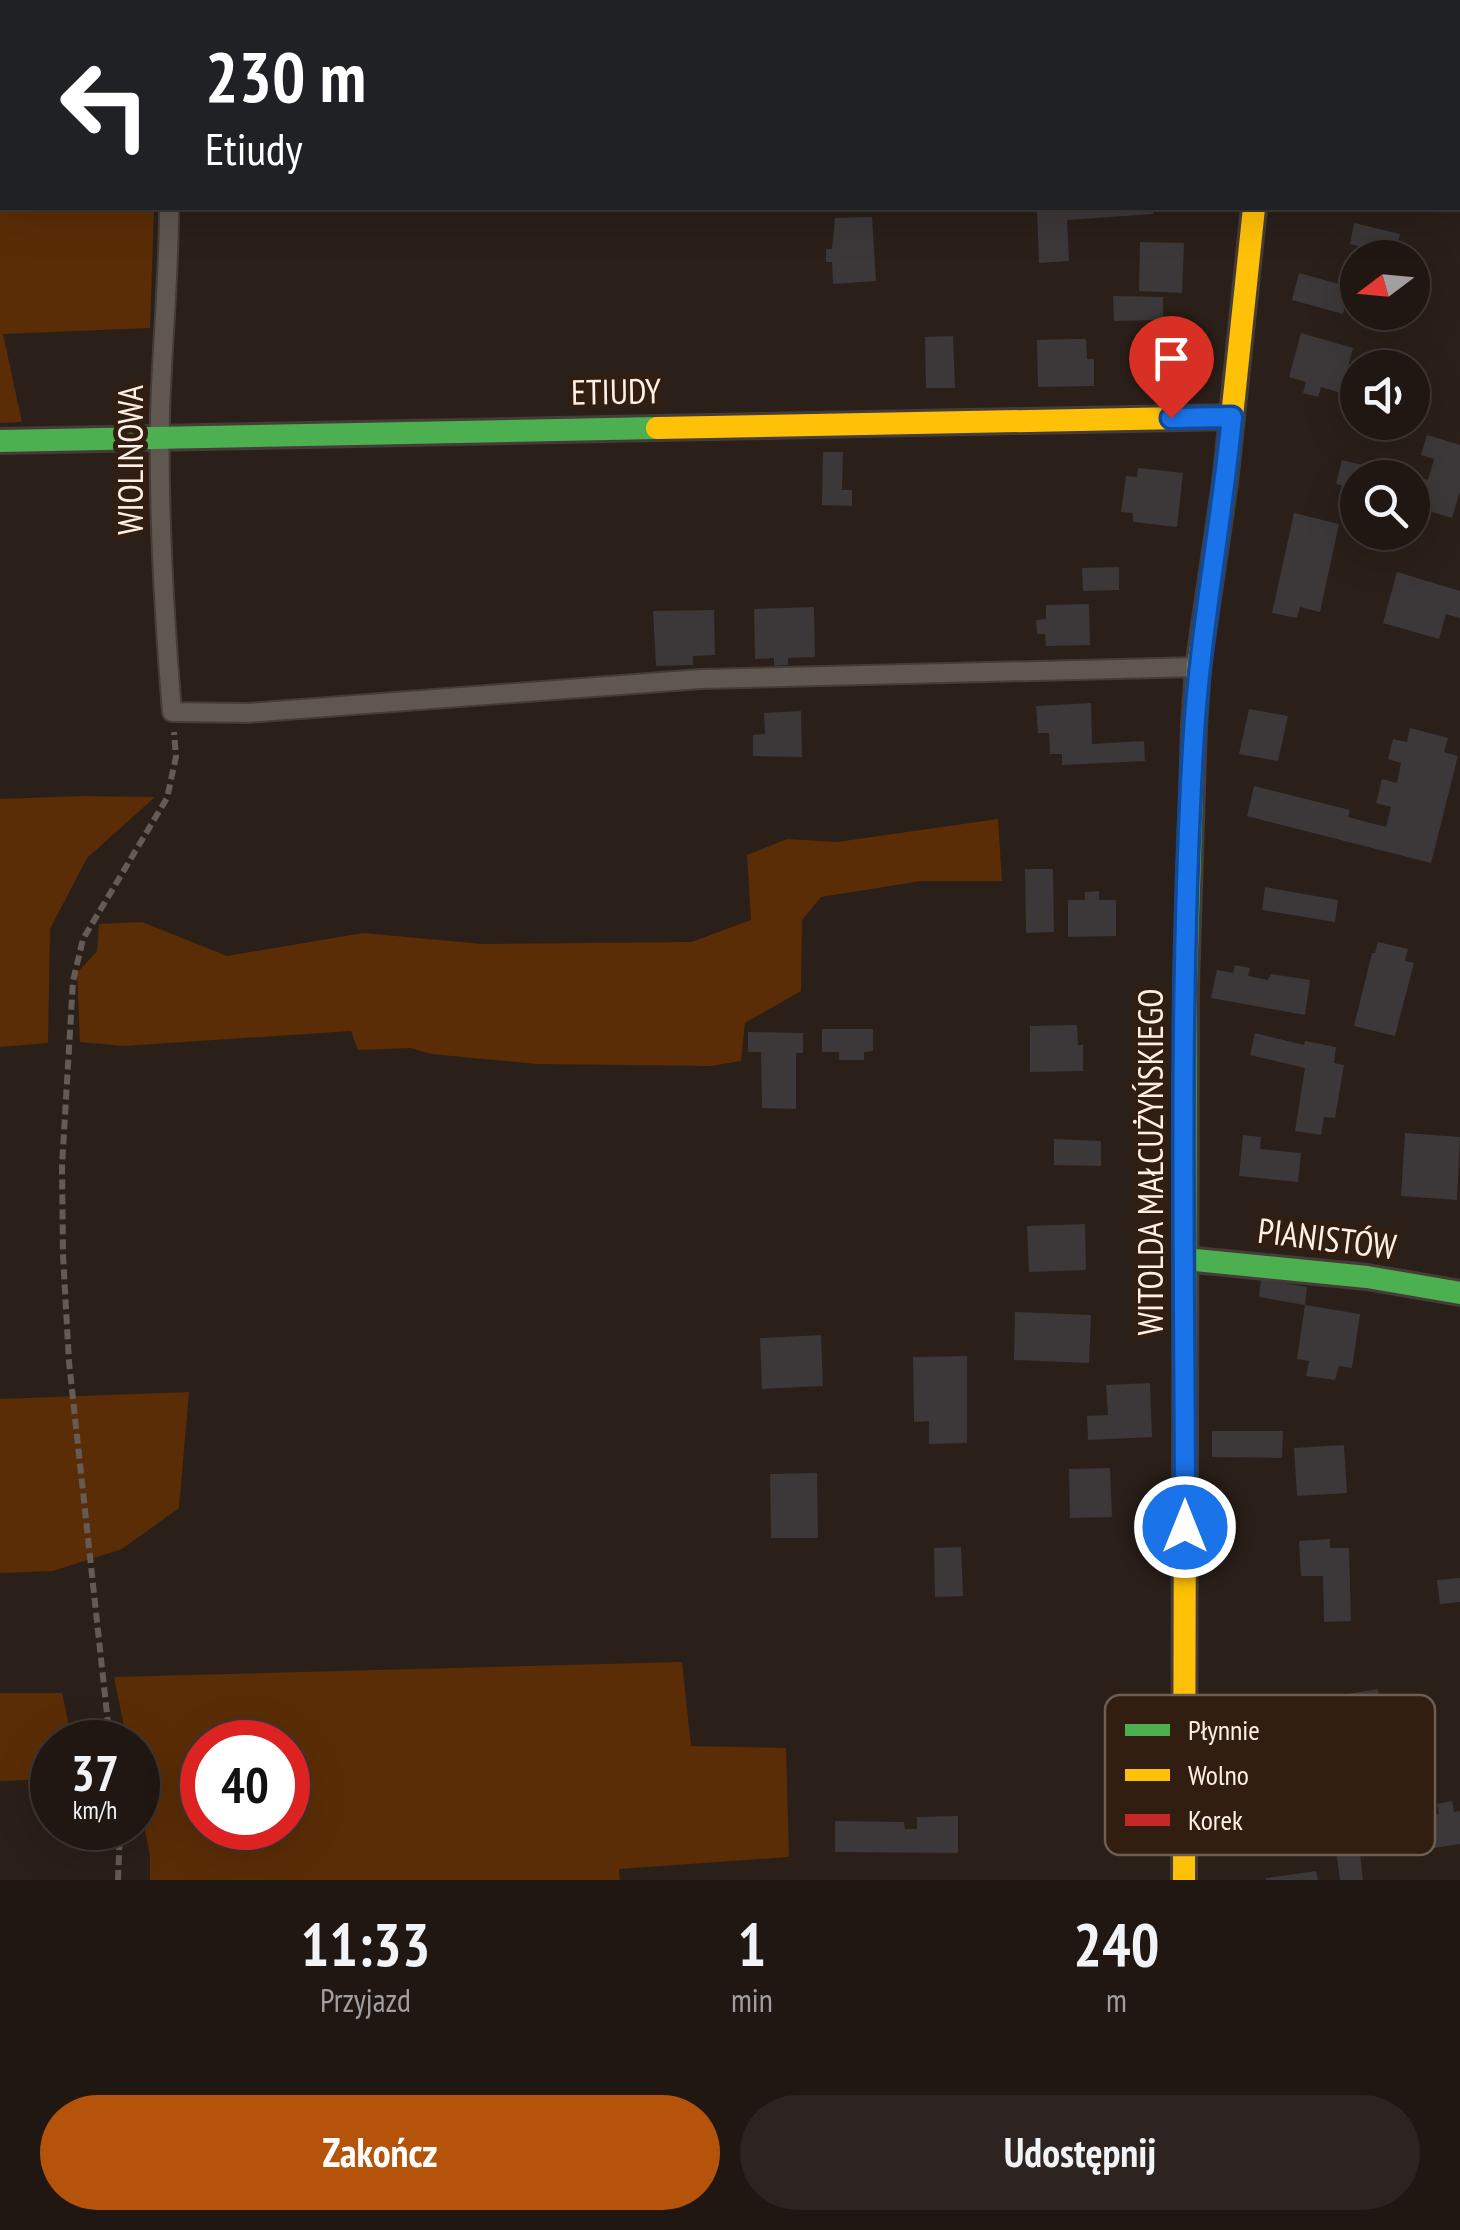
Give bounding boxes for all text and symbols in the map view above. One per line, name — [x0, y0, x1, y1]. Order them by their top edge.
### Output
text: 230 m — [205, 31, 366, 121]
icon: left — [40, 40, 170, 170]
text: Etiudy — [205, 119, 302, 177]
north arrow — [1340, 240, 1430, 330]
map controls — [1340, 240, 1430, 550]
pin — [1129, 316, 1214, 419]
icon: arrive — [1144, 331, 1199, 386]
button: sound — [1340, 350, 1430, 440]
street label: ETIUDY — [571, 367, 662, 415]
street label: WIOLINOWA — [107, 384, 153, 535]
button: search — [1340, 460, 1430, 550]
street label: WITOLDA MAŁCUŻYŃSKIEGO — [1127, 988, 1173, 1336]
street label: PIANISTÓW — [1255, 1207, 1399, 1269]
position arrow — [1133, 1475, 1237, 1579]
legend — [1105, 1695, 1435, 1855]
text: Płynnie — [1188, 1711, 1260, 1748]
speed limit sign: 40 — [180, 1720, 310, 1850]
text: 37 — [71, 1740, 119, 1805]
text: Wolno — [1188, 1756, 1249, 1793]
text: km/h — [73, 1794, 117, 1826]
text: Korek — [1188, 1801, 1243, 1838]
text: 11:33 — [301, 1905, 430, 1983]
text: 1 — [738, 1905, 766, 1983]
text: 240 — [1073, 1905, 1159, 1983]
text: Przyjazd — [320, 1979, 411, 2021]
text: min — [731, 1979, 773, 2021]
text: m — [1106, 1979, 1127, 2021]
button: Zakończ — [40, 2095, 720, 2210]
button: Udostępnij — [740, 2095, 1420, 2210]

